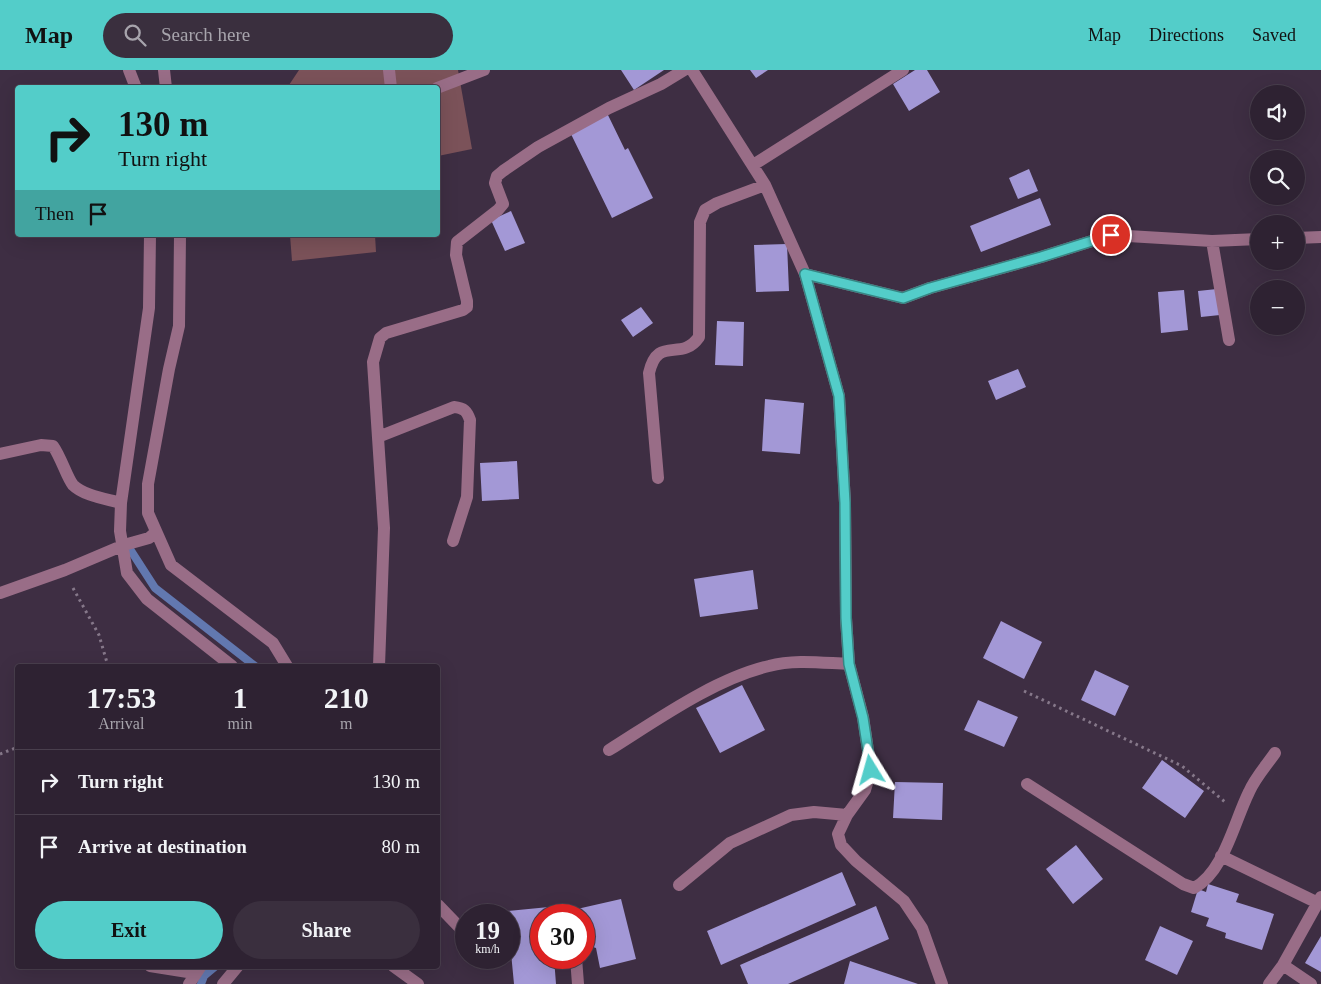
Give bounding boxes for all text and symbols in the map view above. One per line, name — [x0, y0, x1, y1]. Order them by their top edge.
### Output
search box — [103, 13, 453, 58]
icon: search — [121, 21, 149, 49]
text: Map — [25, 22, 73, 48]
text: Search here — [161, 24, 250, 45]
text: Map — [1088, 25, 1121, 45]
text: Directions — [1149, 25, 1224, 45]
text: Saved — [1252, 25, 1296, 45]
map controls — [1250, 85, 1305, 335]
button: sound — [1250, 85, 1305, 140]
icon: right — [35, 105, 100, 170]
text: 130 m — [118, 105, 208, 144]
text: Turn right — [118, 146, 207, 171]
button: search — [1250, 150, 1305, 205]
icon: arrive — [84, 200, 112, 228]
text: Then — [35, 203, 74, 224]
pin — [1090, 214, 1132, 256]
button: + — [1250, 215, 1305, 270]
icon: arrive — [1097, 221, 1125, 249]
button: − — [1250, 280, 1305, 335]
text: 17:53 — [86, 681, 156, 714]
text: 1 — [232, 681, 247, 714]
text: 210 — [324, 681, 369, 714]
text: Arrival — [98, 715, 144, 732]
text: min — [228, 715, 252, 732]
text: m — [340, 715, 352, 732]
position arrow — [844, 743, 896, 795]
icon: right — [35, 768, 63, 796]
text: Turn right — [78, 771, 163, 792]
text: 130 m — [372, 771, 420, 792]
icon: arrive — [35, 833, 63, 861]
text: Arrive at destination — [78, 836, 247, 857]
text: 80 m — [381, 836, 420, 857]
button: Exit — [35, 901, 223, 959]
button: Share — [233, 901, 420, 959]
speed limit sign: 30 — [530, 904, 595, 969]
text: 19 — [475, 917, 500, 944]
text: km/h — [475, 942, 500, 956]

